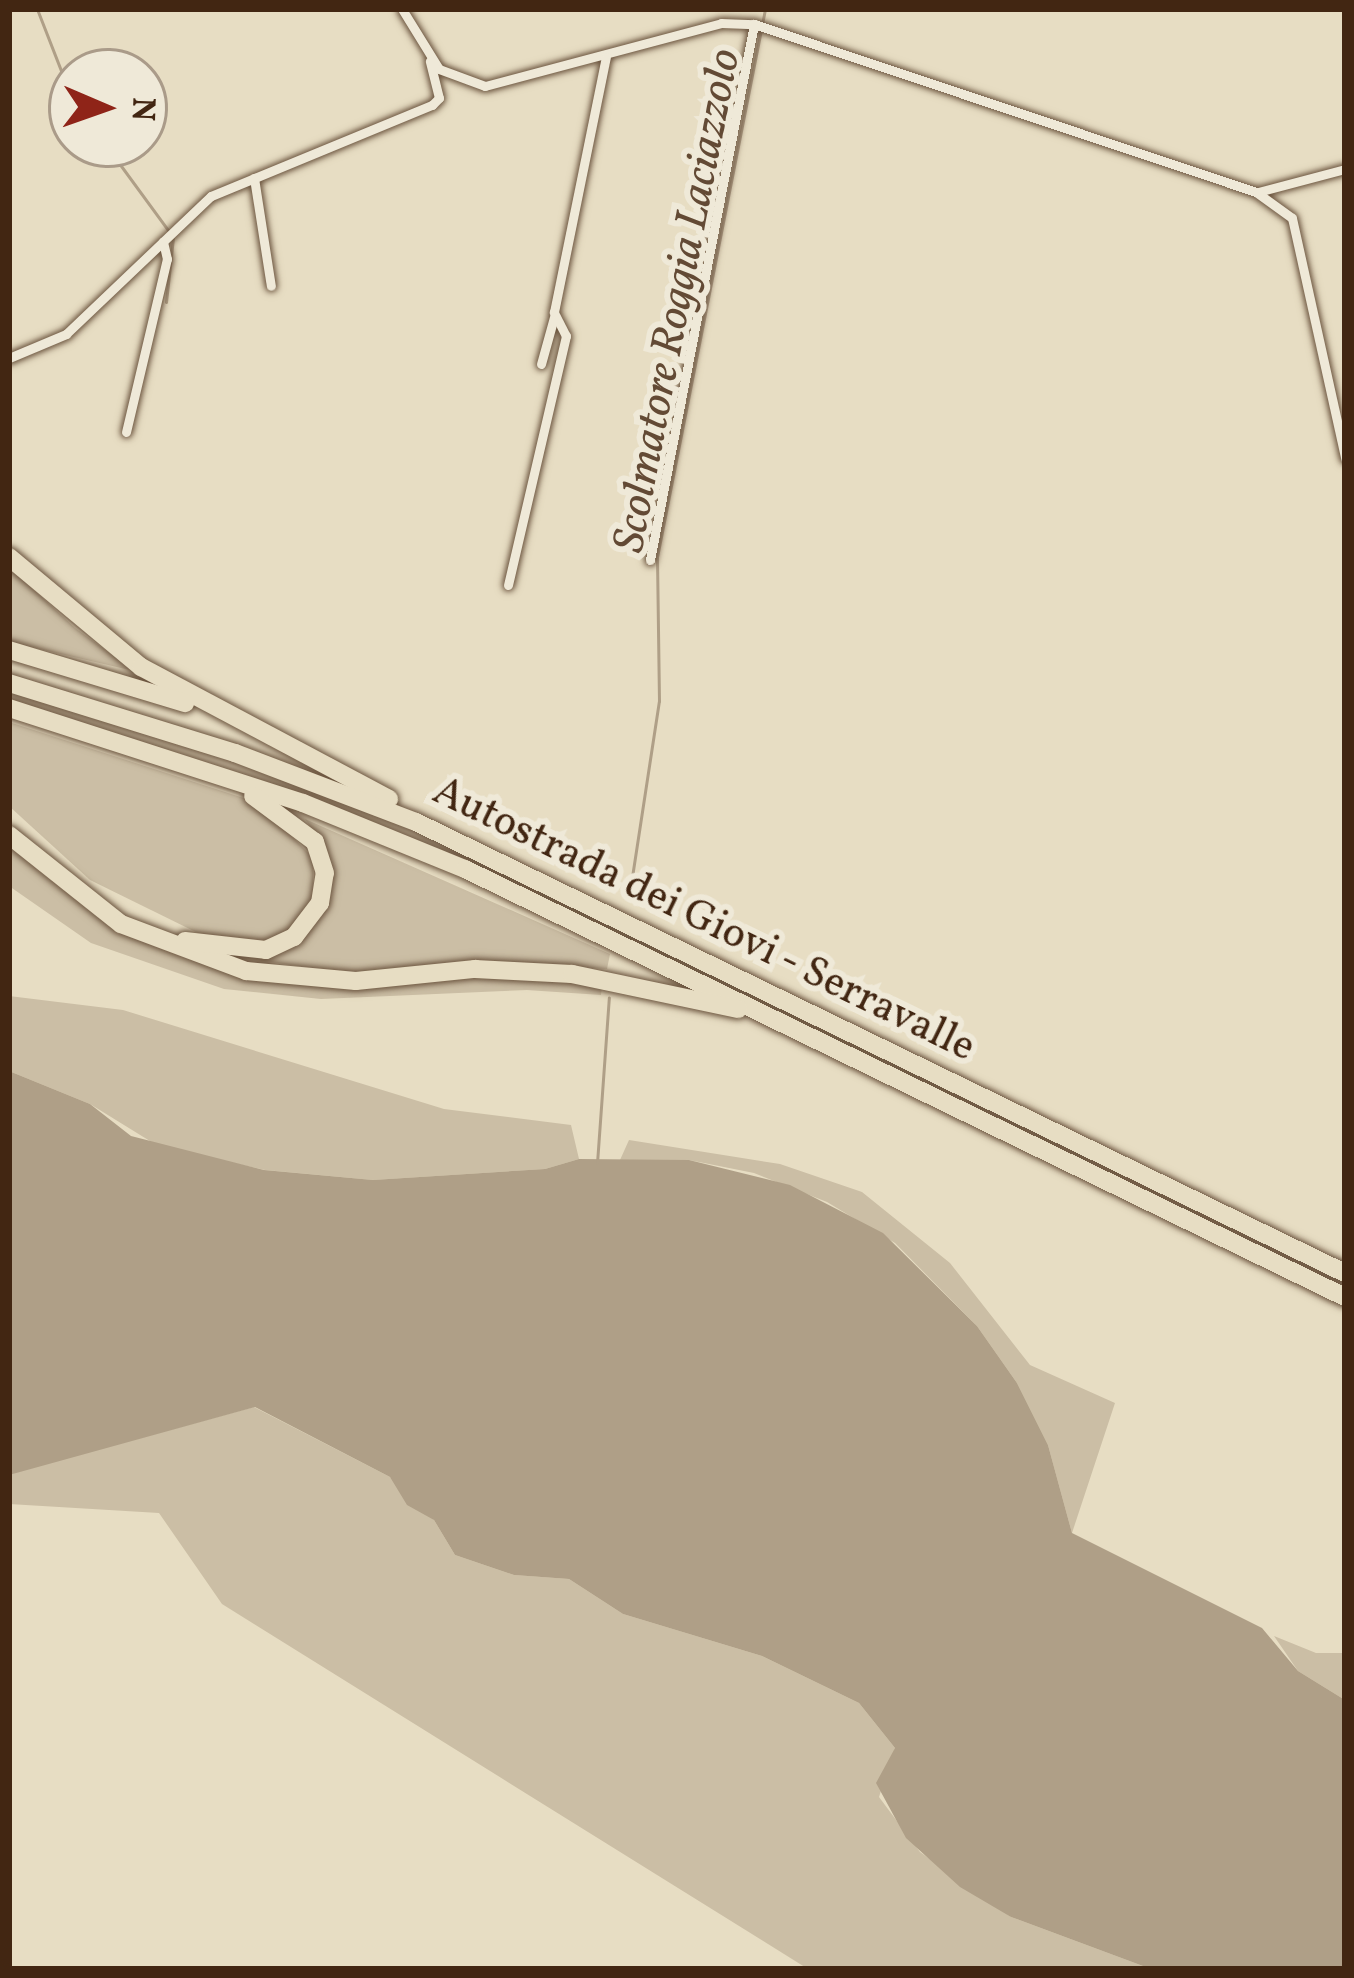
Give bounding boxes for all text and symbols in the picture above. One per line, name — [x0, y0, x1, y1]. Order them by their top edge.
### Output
water label: Scolmatore Roggia Laciazzolo — [604, 45, 754, 557]
north arrow — [48, 48, 168, 168]
text: N — [118, 96, 164, 122]
street label: Autostrada dei Giovi - Serravalle — [423, 767, 983, 1075]

